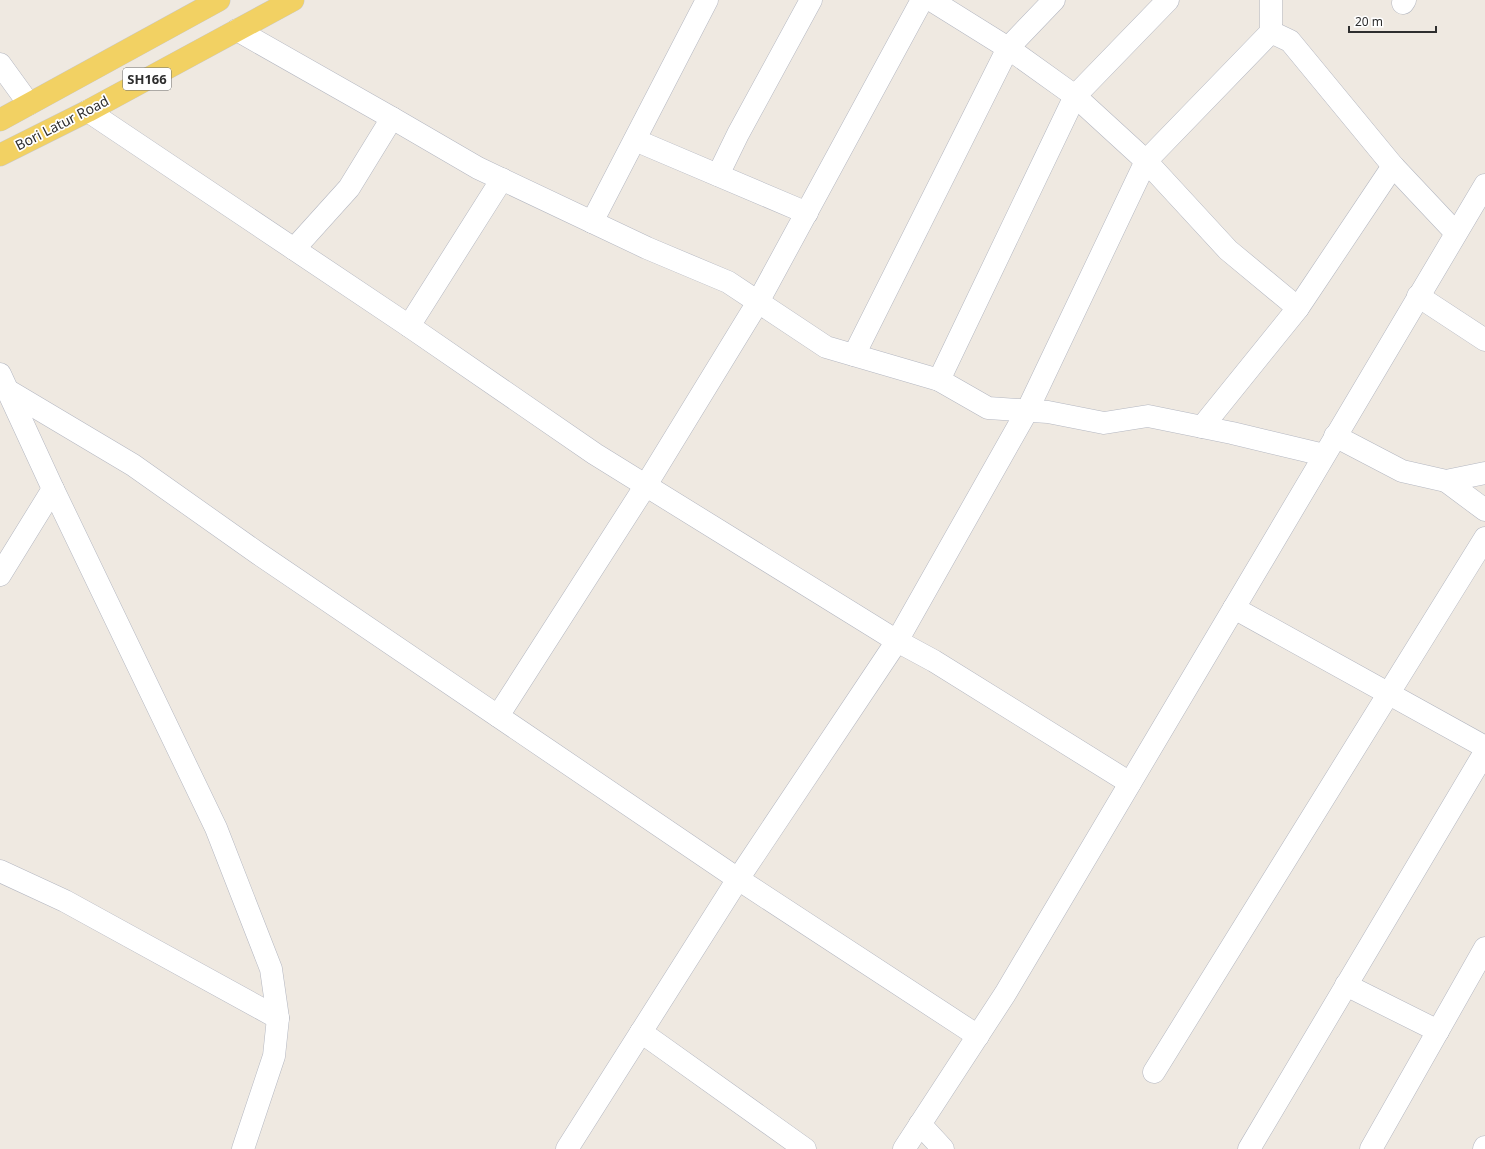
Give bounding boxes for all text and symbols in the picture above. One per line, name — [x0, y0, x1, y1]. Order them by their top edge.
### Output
scale bar — [1349, 8, 1436, 34]
text: 20 m — [1355, 13, 1383, 30]
road number: SH166 — [123, 68, 171, 90]
street label: Bori Latur Road — [12, 91, 112, 154]

